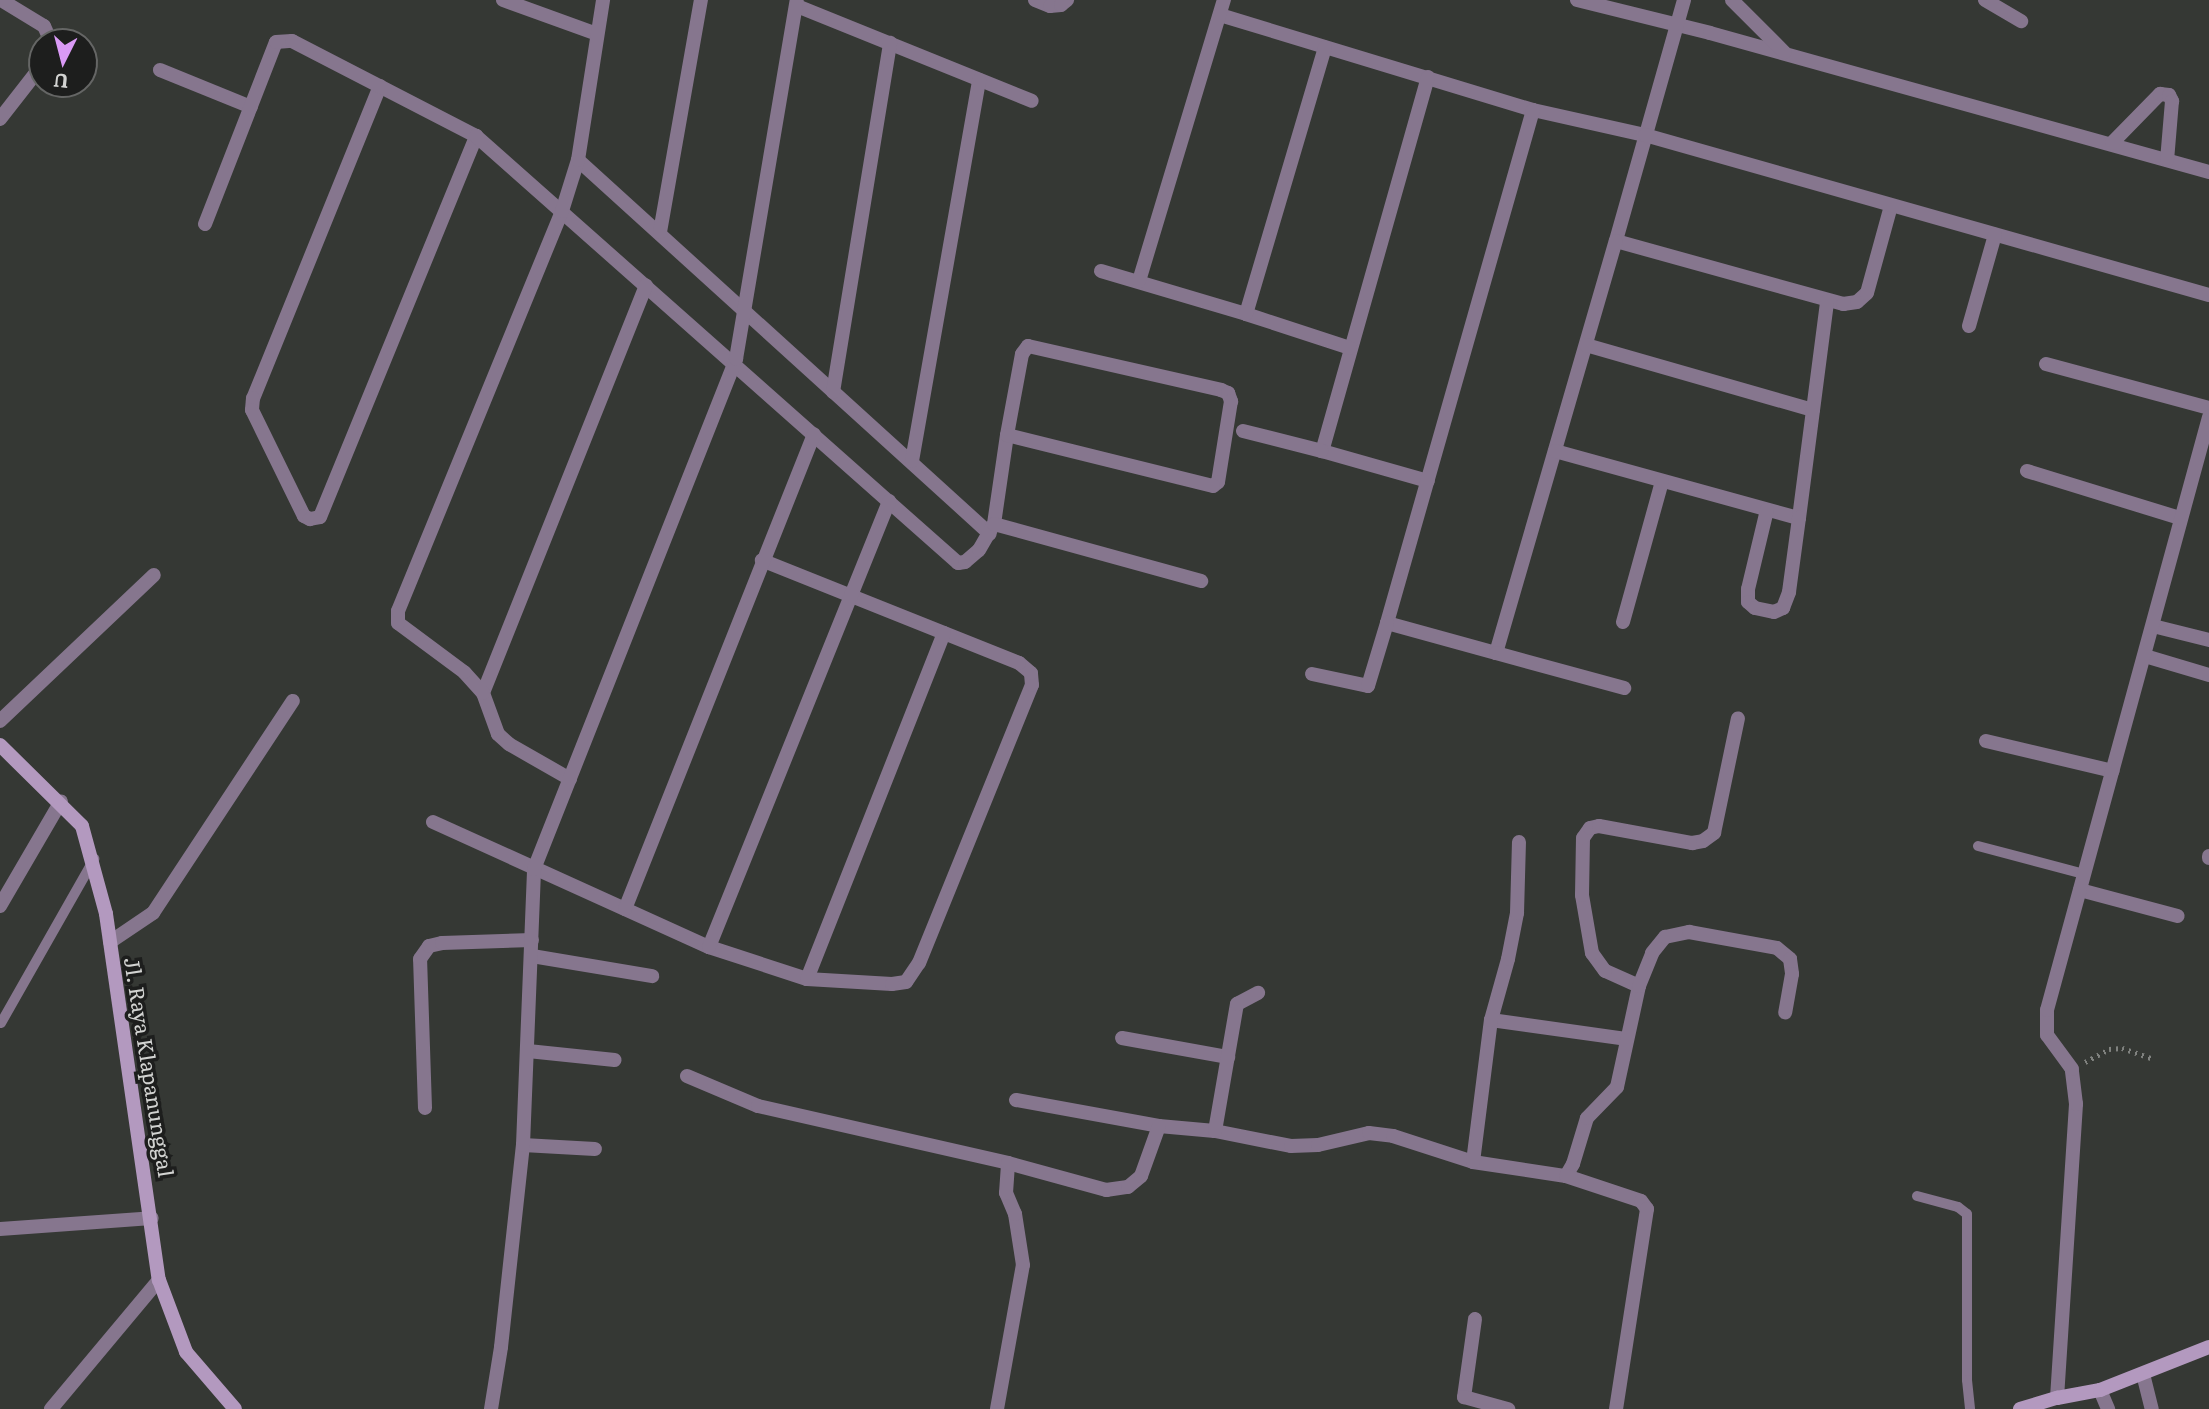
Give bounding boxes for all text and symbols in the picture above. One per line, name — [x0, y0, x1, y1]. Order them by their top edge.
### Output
north arrow — [28, 28, 98, 98]
text: U — [52, 67, 70, 97]
street label: Jl. Raya Klapanunggal — [120, 955, 180, 1179]

